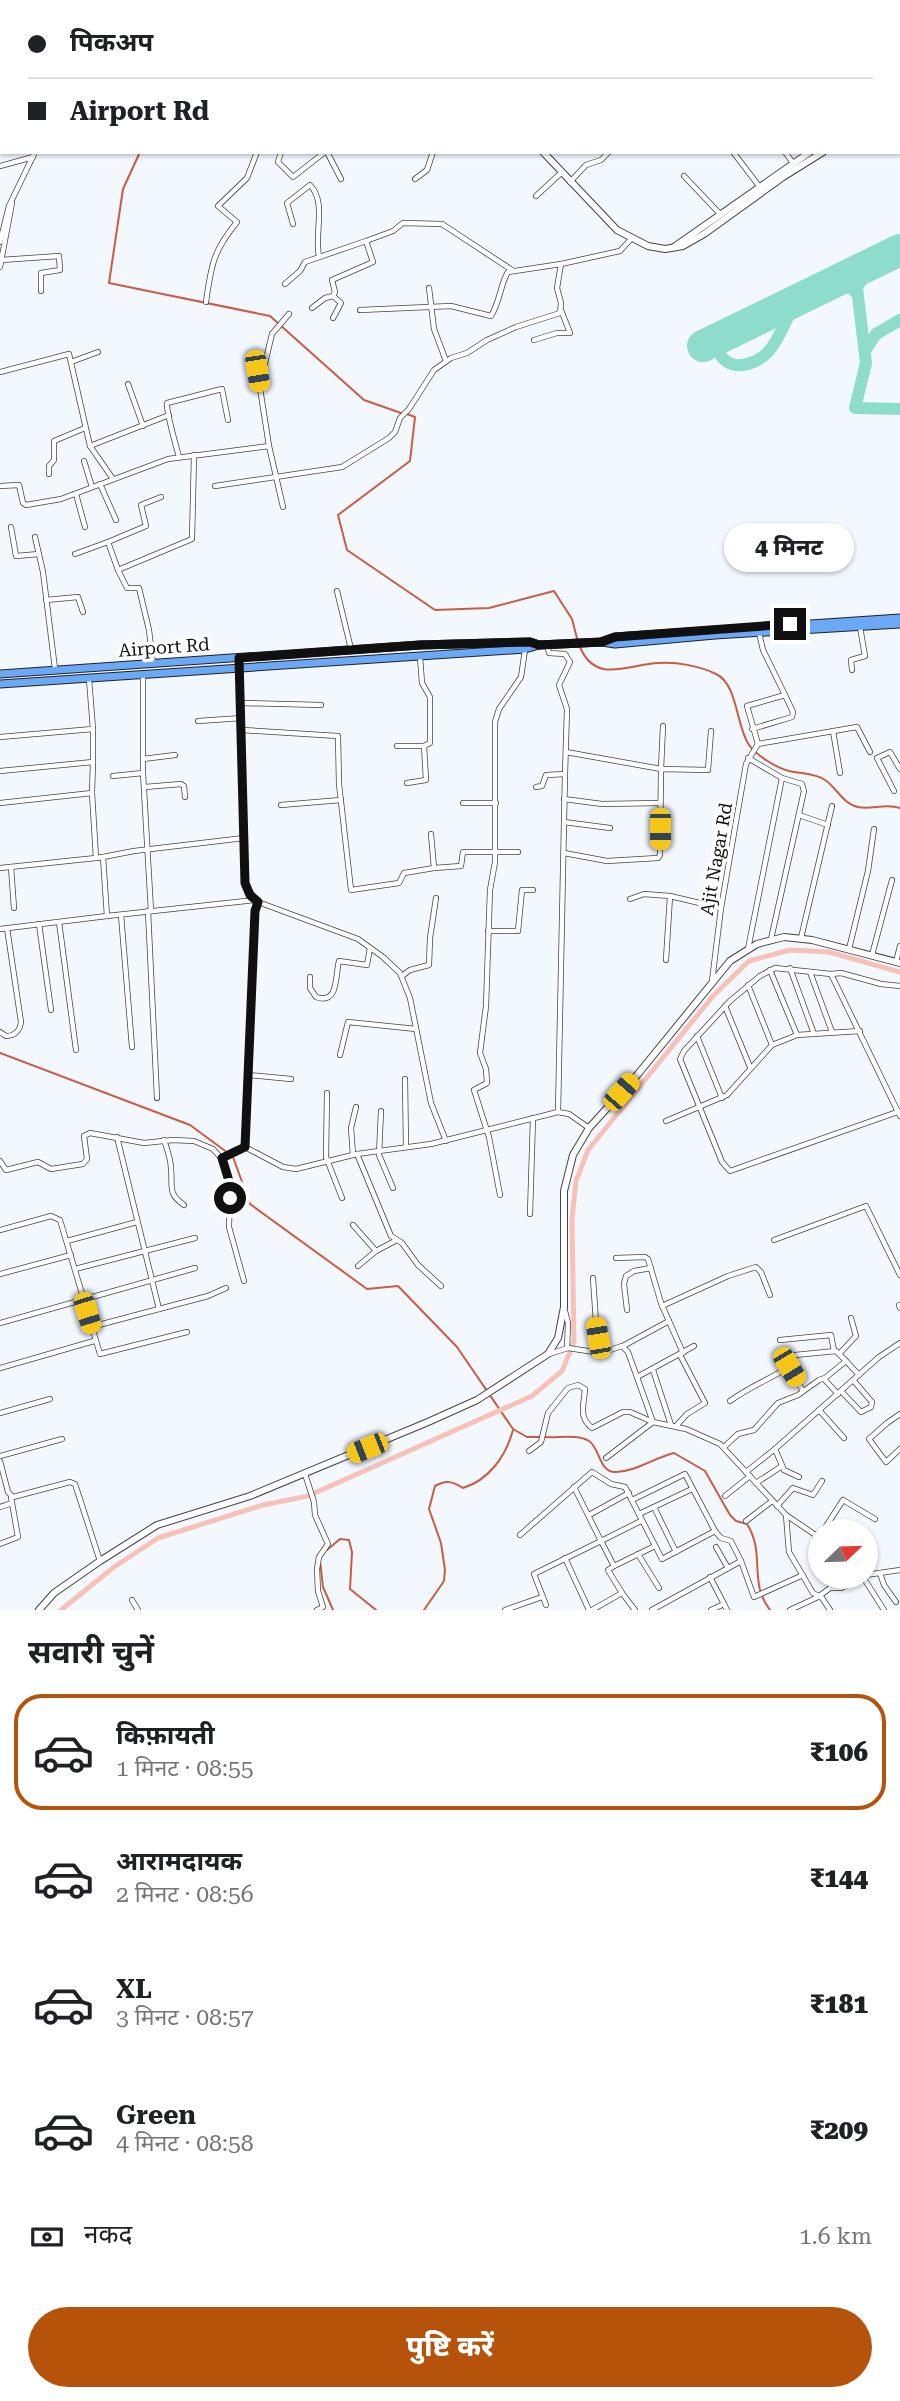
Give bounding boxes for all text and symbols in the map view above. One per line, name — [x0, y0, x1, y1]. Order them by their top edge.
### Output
text: पिकअप — [70, 27, 153, 57]
text: Airport Rd — [70, 96, 209, 126]
car — [244, 349, 271, 393]
callout: 4 मिनट — [725, 522, 855, 572]
text: 4 मिनट — [755, 534, 823, 561]
route end — [774, 608, 806, 640]
street label: Airport Rd — [118, 633, 211, 661]
street label: Ajit Nagar Rd — [696, 800, 736, 917]
car — [650, 808, 671, 850]
car — [600, 1069, 643, 1115]
route start — [214, 1182, 246, 1214]
car — [71, 1290, 104, 1336]
car — [585, 1315, 612, 1361]
car — [770, 1344, 809, 1390]
car — [344, 1430, 391, 1466]
north arrow — [808, 1519, 878, 1589]
map controls — [808, 1519, 878, 1589]
text: सवारी चुनें — [28, 1633, 154, 1671]
text: किफ़ायती — [116, 1720, 215, 1750]
icon: car — [32, 1721, 95, 1784]
text: ₹106 — [810, 1737, 868, 1767]
text: 1 मिनट · 08:55 — [116, 1755, 254, 1782]
text: आरामदायक — [116, 1846, 242, 1876]
icon: car — [32, 1847, 95, 1910]
text: ₹144 — [810, 1863, 868, 1893]
text: 2 मिनट · 08:56 — [116, 1881, 254, 1908]
icon: car — [32, 1973, 95, 2036]
text: XL — [116, 1974, 152, 2004]
text: ₹181 — [810, 1989, 868, 2019]
text: 3 मिनट · 08:57 — [116, 2004, 254, 2031]
icon: car — [32, 2099, 95, 2162]
text: Green — [116, 2100, 196, 2130]
text: ₹209 — [810, 2115, 868, 2145]
text: 4 मिनट · 08:58 — [116, 2130, 254, 2157]
icon: cash — [28, 2218, 66, 2256]
text: नकद — [84, 2219, 132, 2249]
text: 1.6 km — [799, 2223, 872, 2250]
button: पुष्टि करें — [28, 2307, 872, 2387]

